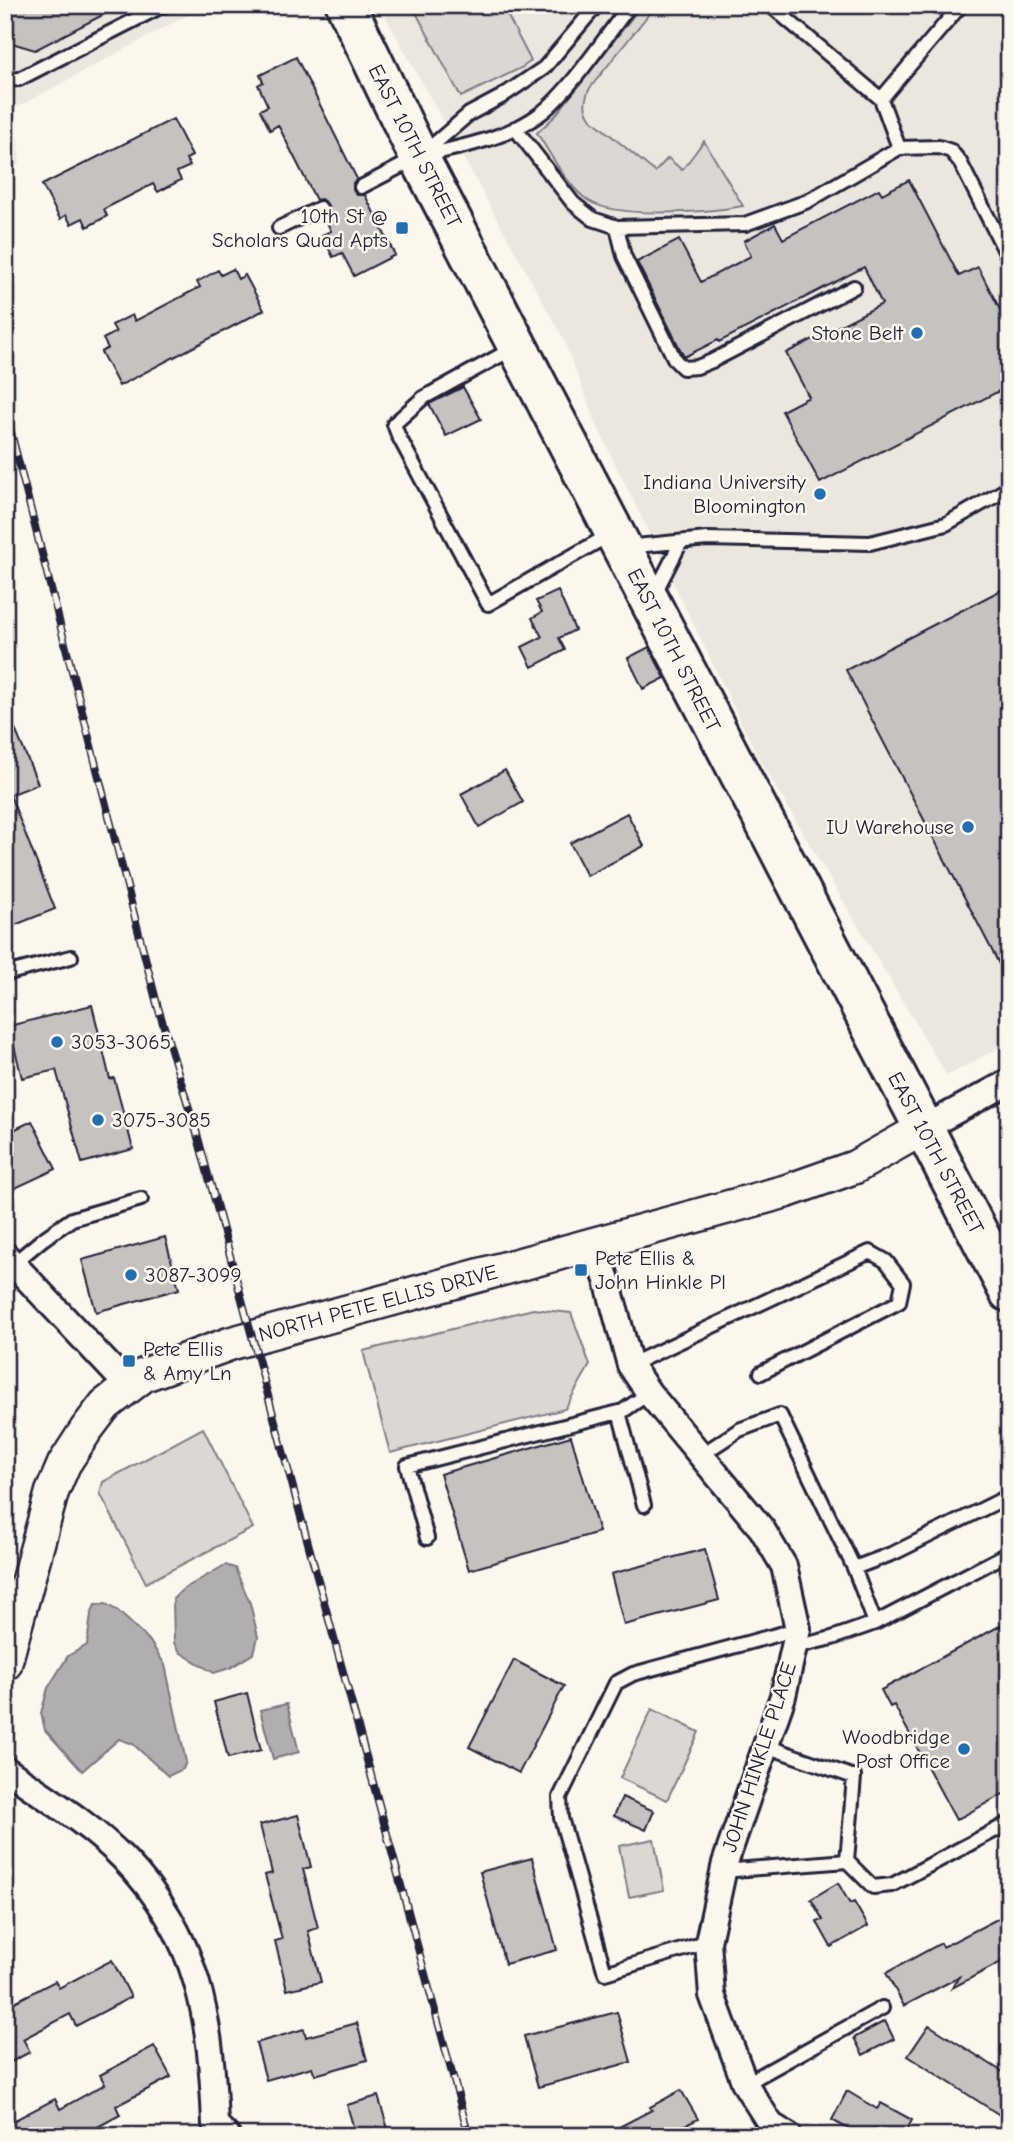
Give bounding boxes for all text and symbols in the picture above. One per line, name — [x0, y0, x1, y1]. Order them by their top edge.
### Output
street label: EAST 10TH STREET — [363, 60, 467, 232]
place label: 10th St @ Scholars Quad Apts — [212, 204, 388, 252]
marker: 10th St @ Scholars Quad Apts — [394, 220, 410, 236]
place label: Stone Belt — [812, 321, 904, 345]
marker: Stone Belt — [909, 325, 925, 341]
place label: Indiana University Bloomington — [643, 470, 807, 518]
marker: Indiana University Bloomington — [812, 486, 828, 502]
street label: EAST 10TH STREET — [622, 564, 726, 736]
place label: IU Warehouse — [826, 815, 954, 839]
marker: IU Warehouse — [960, 819, 976, 835]
place label: 3053-3065 — [71, 1030, 171, 1054]
marker: 3053-3065 — [49, 1034, 65, 1050]
street label: EAST 10TH STREET — [883, 1068, 989, 1238]
place label: 3075-3085 — [112, 1108, 211, 1132]
marker: 3075-3085 — [90, 1112, 106, 1128]
place label: Pete Ellis & John Hinkle Pl — [595, 1246, 726, 1294]
street label: NORTH PETE ELLIS DRIVE — [256, 1260, 500, 1346]
marker: Pete Ellis & John Hinkle Pl — [573, 1262, 589, 1278]
place label: 3087-3099 — [145, 1263, 242, 1287]
marker: 3087-3099 — [123, 1267, 139, 1283]
place label: Pete Ellis & Amy Ln — [143, 1337, 232, 1385]
marker: Pete Ellis & Amy Ln — [121, 1353, 137, 1369]
street label: JOHN HINKLE PLACE — [717, 1659, 801, 1855]
place label: Woodbridge Post Office — [842, 1725, 950, 1773]
marker: Woodbridge Post Office — [956, 1741, 972, 1757]

